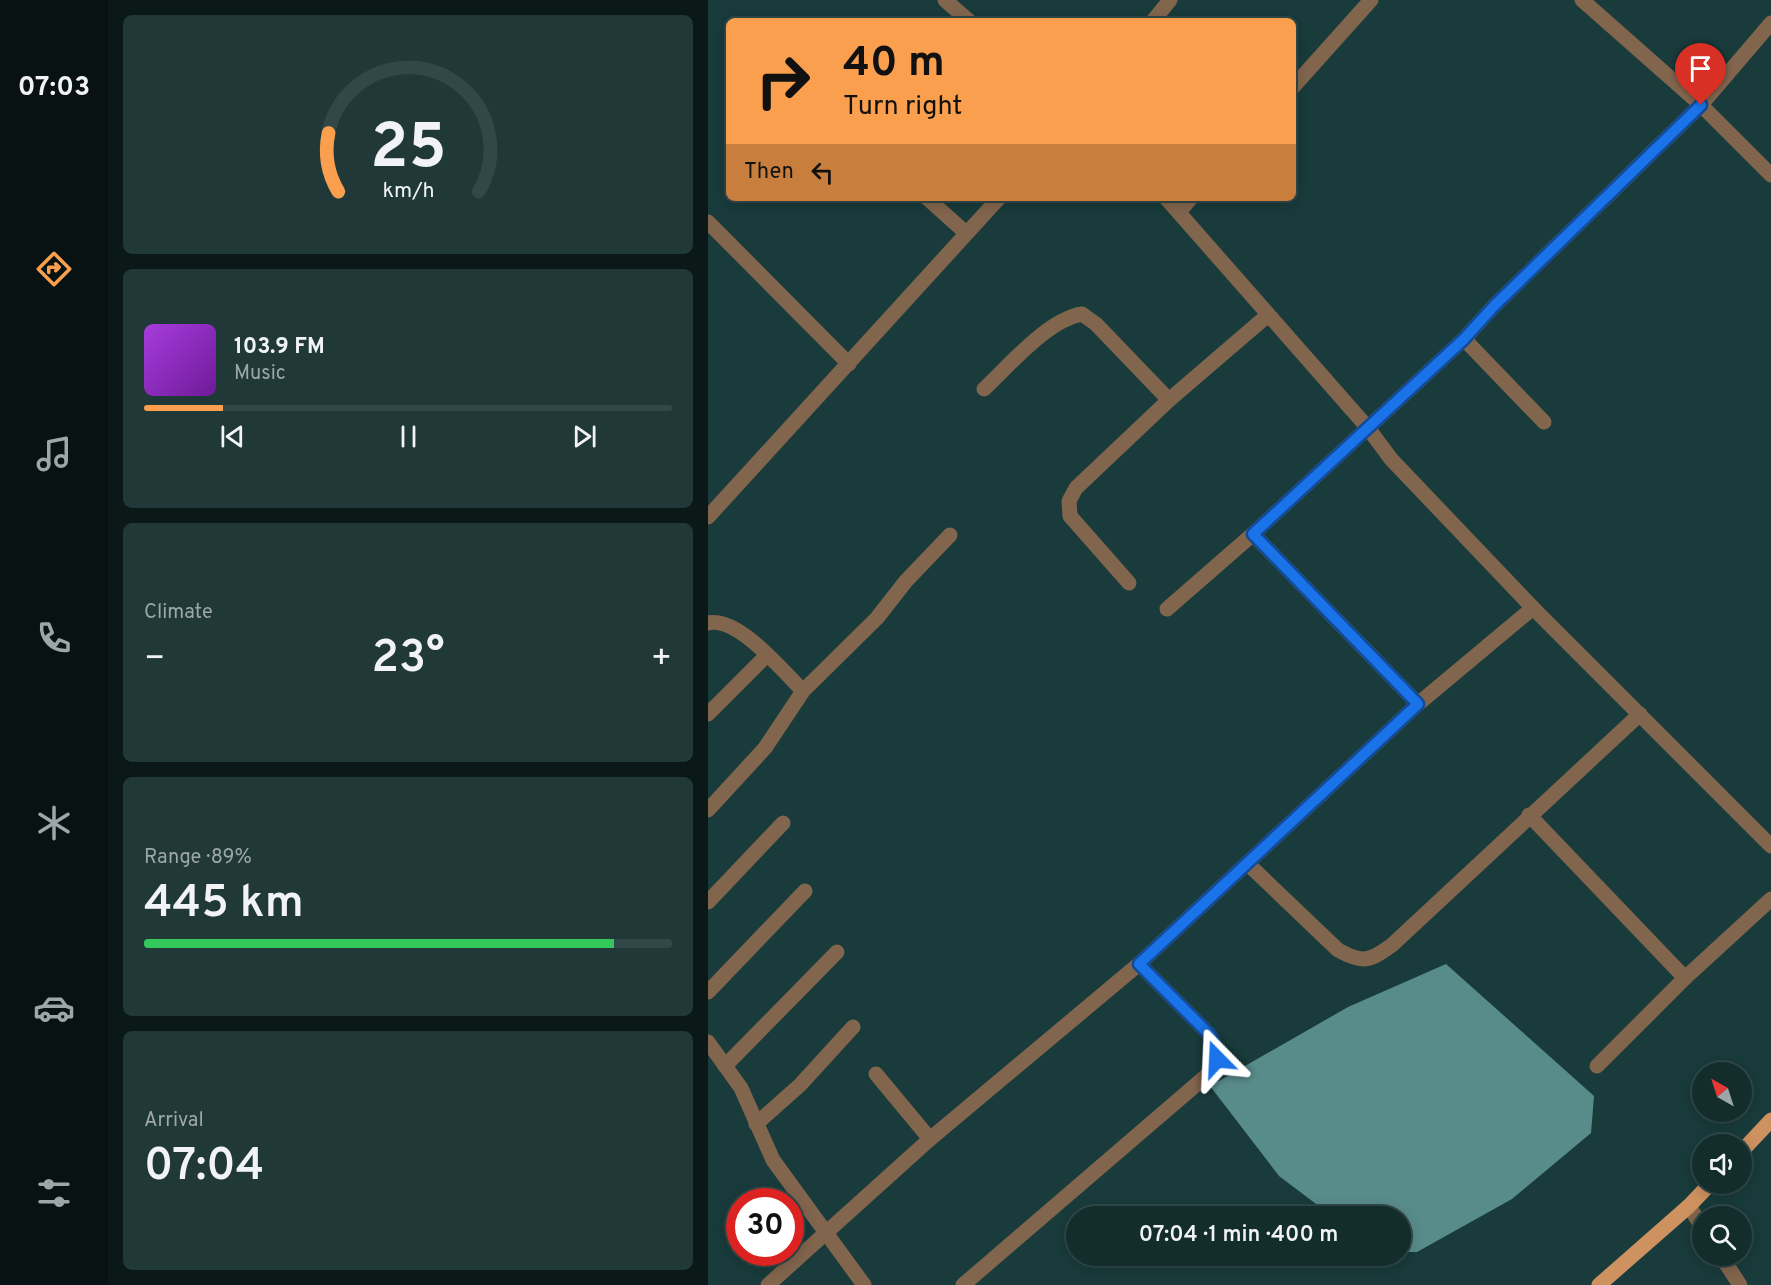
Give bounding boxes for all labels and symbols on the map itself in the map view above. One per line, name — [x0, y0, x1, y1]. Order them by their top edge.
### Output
pin — [1675, 43, 1726, 105]
position arrow — [1185, 1027, 1249, 1091]
north arrow — [1692, 1062, 1752, 1122]
speed limit sign: 30 — [726, 1188, 804, 1266]

